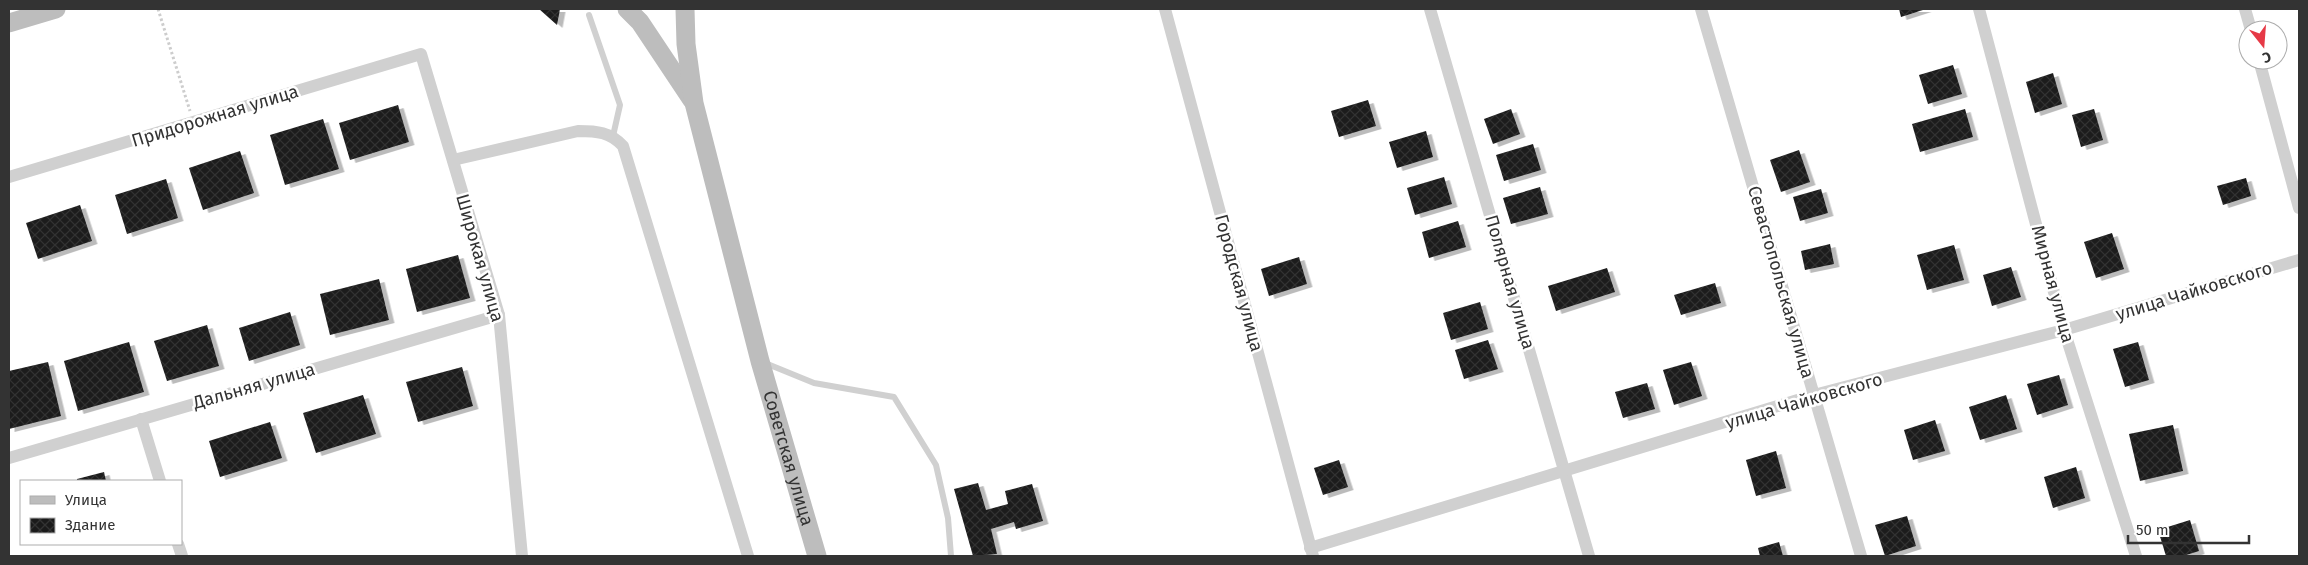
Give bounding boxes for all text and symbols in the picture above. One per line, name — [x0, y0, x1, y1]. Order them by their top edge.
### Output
north arrow — [2238, 20, 2288, 70]
text: С — [2260, 48, 2273, 66]
street label: Придорожная улица — [129, 80, 301, 152]
street label: Севастопольская улица — [1743, 183, 1819, 381]
street label: Широкая улица — [451, 191, 509, 325]
street label: Городская улица — [1210, 212, 1268, 354]
street label: Полярная улица — [1480, 212, 1540, 352]
street label: Мирная улица — [2027, 223, 2079, 345]
street label: улица Чайковского — [2113, 257, 2275, 325]
street label: Дальняя улица — [190, 358, 318, 414]
street label: улица Чайковского — [1723, 368, 1885, 434]
street label: Советская улица — [758, 388, 819, 528]
legend — [20, 480, 182, 545]
text: Улица — [65, 491, 107, 509]
scale bar — [2128, 512, 2249, 544]
text: Здание — [65, 516, 115, 534]
text: 50 m — [2136, 521, 2169, 539]

